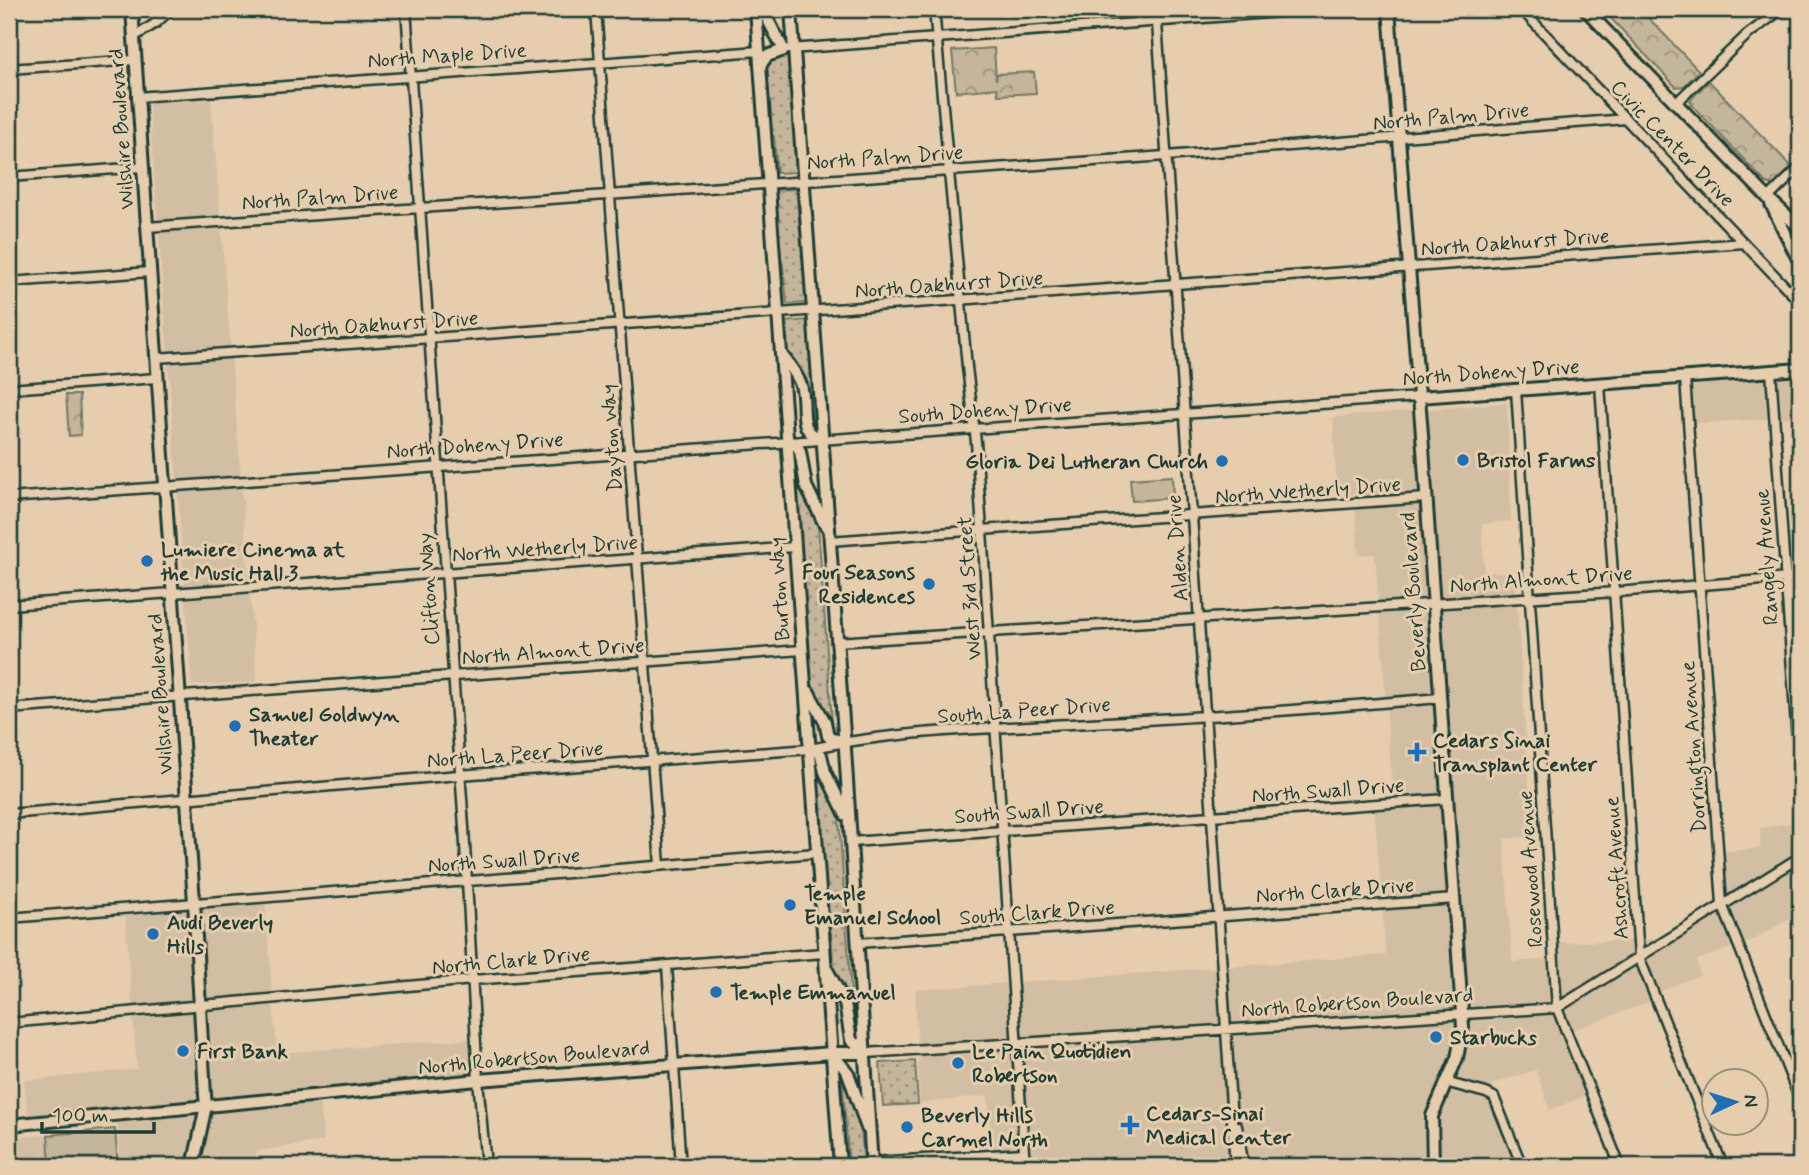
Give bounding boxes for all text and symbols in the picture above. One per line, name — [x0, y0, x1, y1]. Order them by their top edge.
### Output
street label: North Maple Drive — [366, 36, 528, 76]
street label: Wilshire Boulevard — [102, 47, 142, 210]
street label: Civic Center Drive — [1604, 74, 1740, 214]
street label: North Palm Drive — [1372, 96, 1530, 138]
street label: North Palm Drive — [806, 139, 964, 177]
street label: North Palm Drive — [241, 179, 399, 217]
street label: North Oakhurst Drive — [1420, 222, 1610, 264]
street label: North Oakhurst Drive — [854, 264, 1044, 306]
street label: North Oakhurst Drive — [289, 304, 479, 346]
street label: North Doheny Drive — [1402, 353, 1580, 393]
street label: Dayton Way — [594, 383, 630, 493]
street label: South Doheny Drive — [897, 391, 1073, 431]
street label: North Doheny Drive — [386, 426, 564, 466]
place label: Bristol Farms — [1477, 447, 1596, 475]
place label: Gloria Dei Lutheran Church — [965, 448, 1208, 476]
marker: Bristol Farms — [1455, 452, 1471, 468]
marker: Gloria Dei Lutheran Church — [1214, 453, 1230, 469]
street label: North Wetherly Drive — [1214, 471, 1402, 511]
street label: Rangely Avenue — [1748, 488, 1787, 626]
street label: Alden Drive — [1160, 493, 1196, 602]
street label: Beverly Boulevard — [1394, 511, 1434, 673]
street label: West 3rd Street — [951, 515, 989, 661]
street label: North Wetherly Drive — [451, 529, 639, 569]
street label: Clifton Way — [411, 532, 447, 646]
place label: Lumiere Cinema at the Music Hall 3 — [160, 536, 345, 588]
street label: Burton Way — [762, 536, 798, 642]
marker: Lumiere Cinema at the Music Hall 3 — [139, 553, 155, 569]
place label: Four Seasons Residences — [802, 559, 916, 611]
street label: North Almont Drive — [1449, 560, 1633, 600]
marker: Four Seasons Residences — [921, 576, 937, 592]
street label: Wilshire Boulevard — [141, 612, 181, 775]
street label: North Almont Drive — [461, 632, 645, 672]
street label: Dorrington Avenue — [1674, 660, 1716, 834]
street label: South La Peer Drive — [936, 691, 1112, 731]
place label: Samuel Goldwyn Theater — [249, 701, 400, 753]
marker: Samuel Goldwyn Theater — [227, 718, 243, 734]
place label: Cedars Sinai Transplant Center — [1433, 727, 1598, 779]
street label: North La Peer Drive — [426, 735, 604, 775]
marker: Cedars Sinai Transplant Center — [1407, 742, 1427, 762]
street label: North Swall Drive — [1251, 772, 1405, 810]
street label: Rosewood Avenue — [1512, 790, 1550, 948]
street label: South Swall Drive — [953, 793, 1105, 831]
street label: Ashcroft Avenue — [1598, 795, 1636, 941]
street label: North Swall Drive — [427, 842, 581, 880]
street label: North Clark Drive — [1255, 871, 1415, 910]
place label: Temple Emanuel School — [804, 880, 941, 932]
street label: South Clark Drive — [958, 894, 1116, 932]
marker: Temple Emanuel School — [782, 897, 798, 913]
place label: Audi Beverly Hills — [167, 909, 274, 961]
marker: Audi Beverly Hills — [145, 926, 161, 942]
street label: North Clark Drive — [431, 940, 591, 982]
place label: Temple Emmanuel — [730, 979, 896, 1007]
street label: North Robertson Boulevard — [1240, 981, 1474, 1025]
marker: Temple Emmanuel — [708, 984, 724, 1000]
place label: Starbucks — [1450, 1024, 1537, 1052]
marker: Starbucks — [1428, 1029, 1444, 1045]
street label: North Robertson Boulevard — [417, 1034, 651, 1082]
place label: First Bank — [197, 1038, 289, 1066]
place label: Le Pain Quotidien Robertson — [972, 1038, 1132, 1090]
marker: First Bank — [175, 1043, 191, 1059]
marker: Le Pain Quotidien Robertson — [950, 1055, 966, 1071]
north arrow — [1700, 1066, 1770, 1136]
scale bar — [42, 1091, 154, 1135]
text: N — [1738, 1094, 1763, 1108]
place label: Cedars-Sinai Medical Center — [1146, 1100, 1292, 1152]
text: 100 m — [52, 1102, 108, 1130]
place label: Beverly Hills Carmel North — [921, 1102, 1048, 1154]
marker: Cedars-Sinai Medical Center — [1120, 1115, 1140, 1135]
marker: Beverly Hills Carmel North — [899, 1119, 915, 1135]

